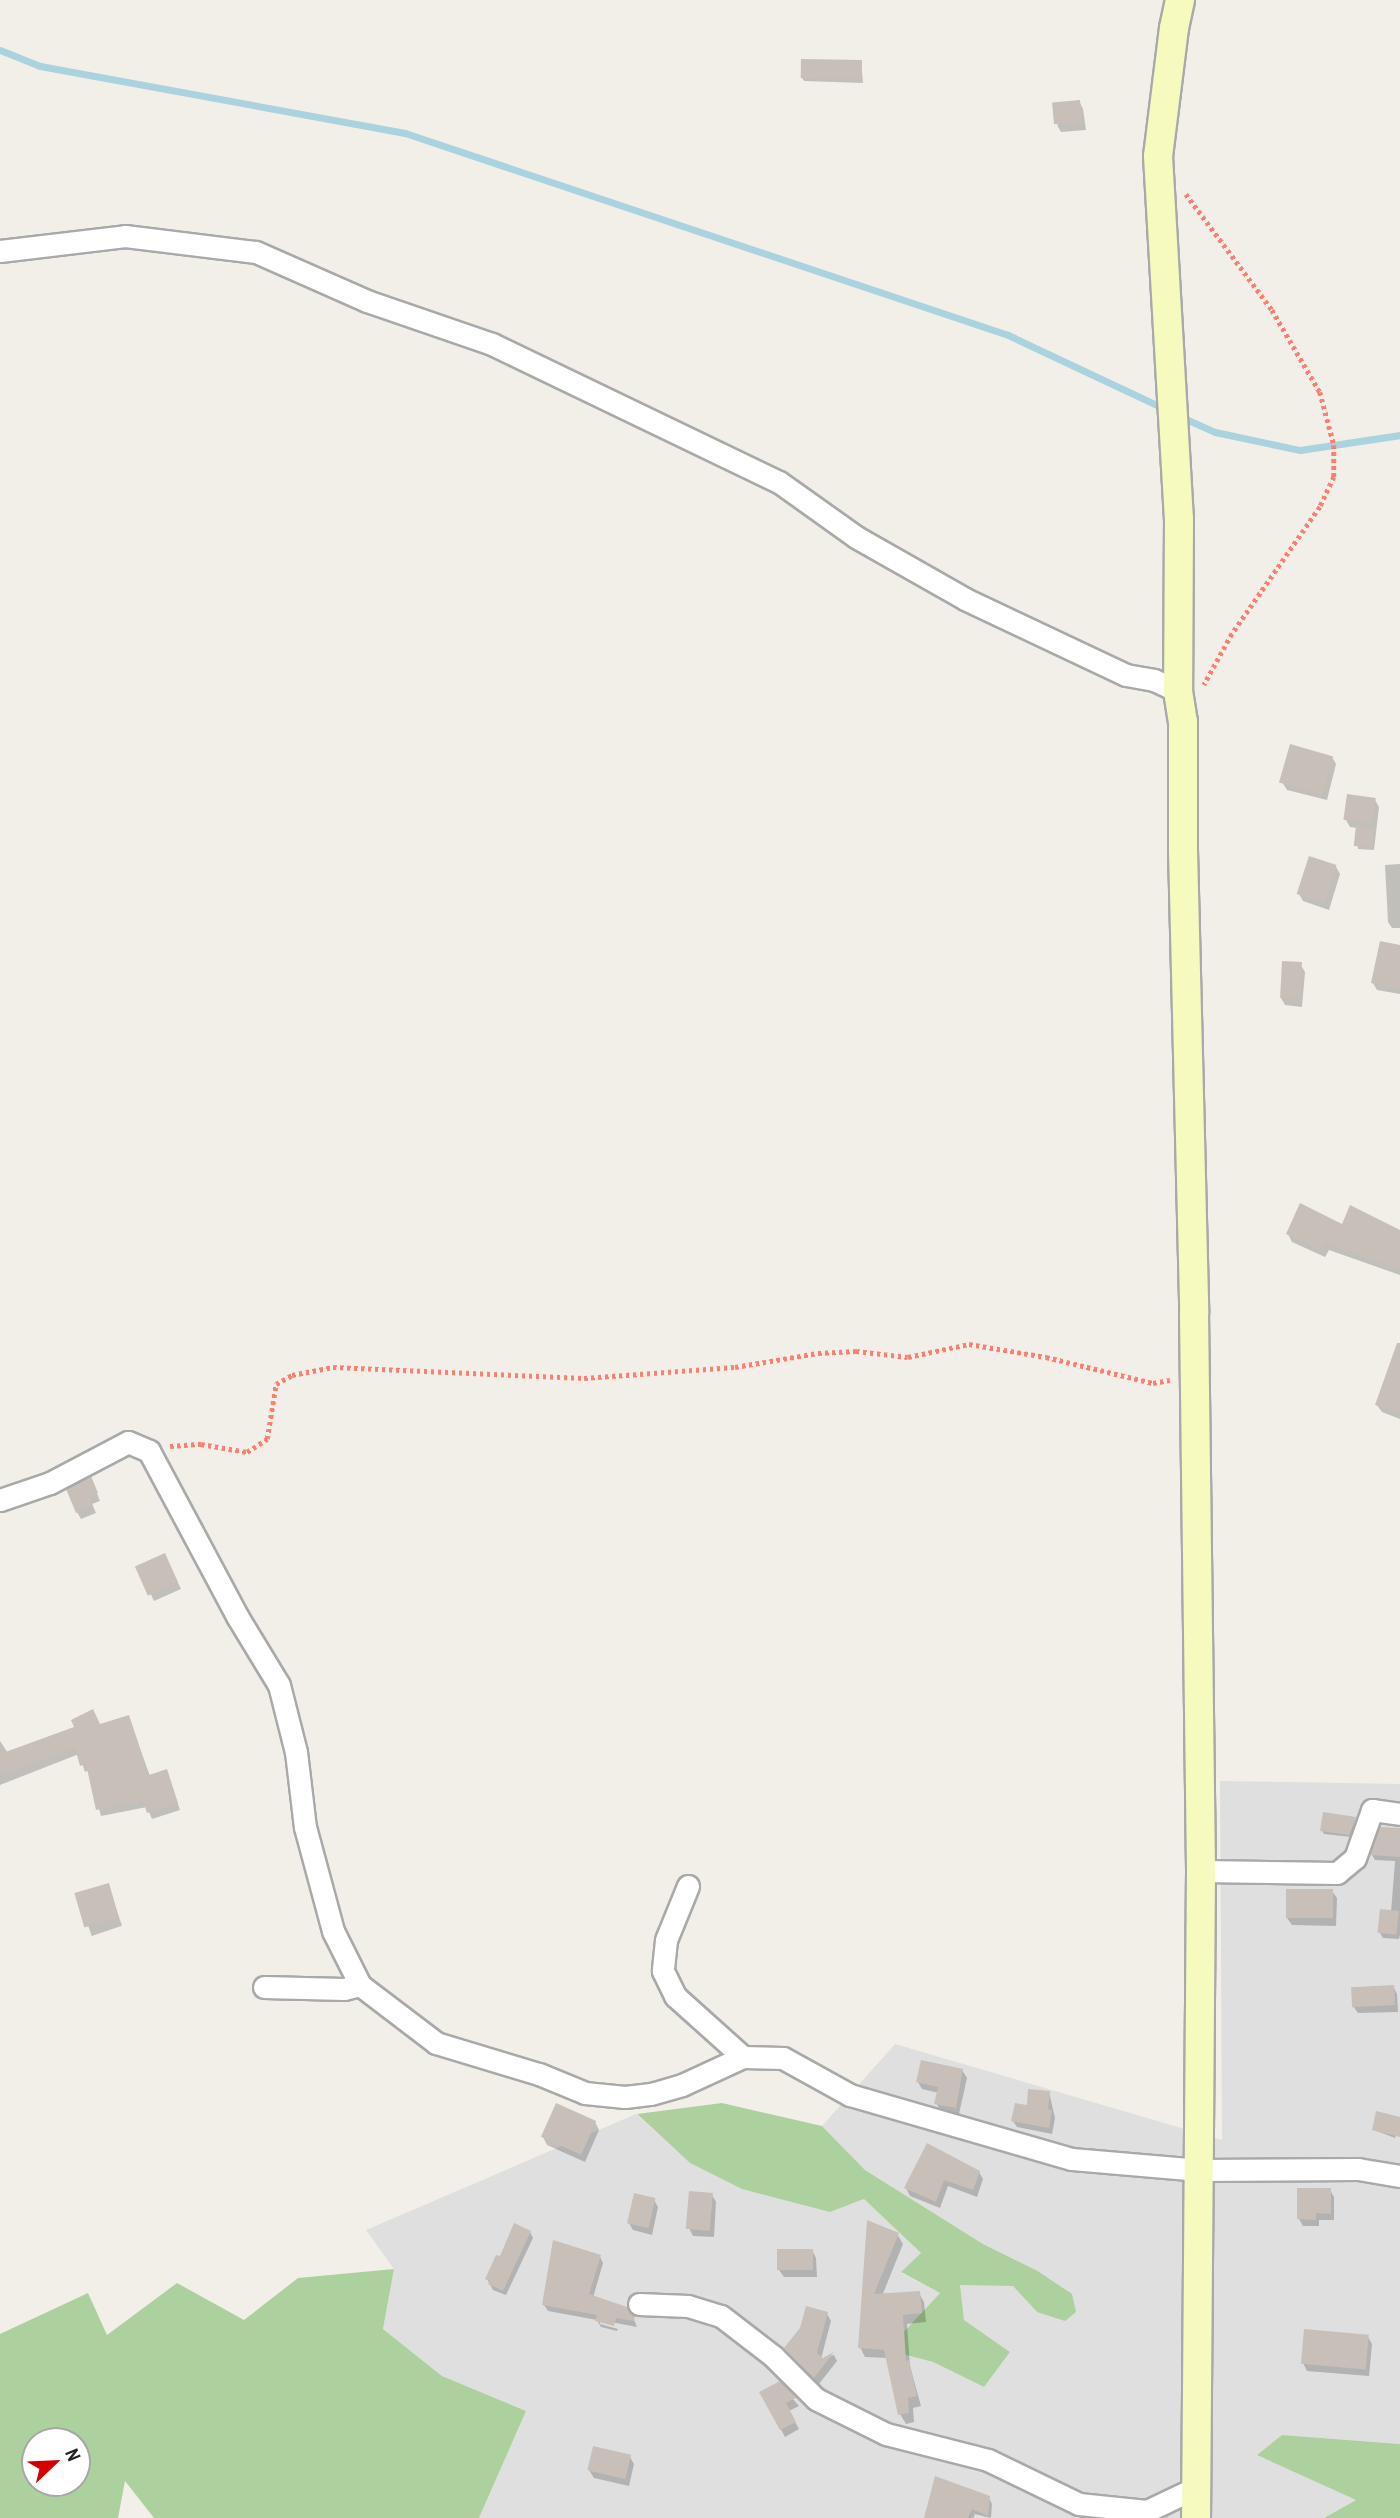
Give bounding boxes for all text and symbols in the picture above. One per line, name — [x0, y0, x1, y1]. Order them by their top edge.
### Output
north arrow — [21, 2427, 91, 2497]
text: N — [59, 2444, 88, 2465]

